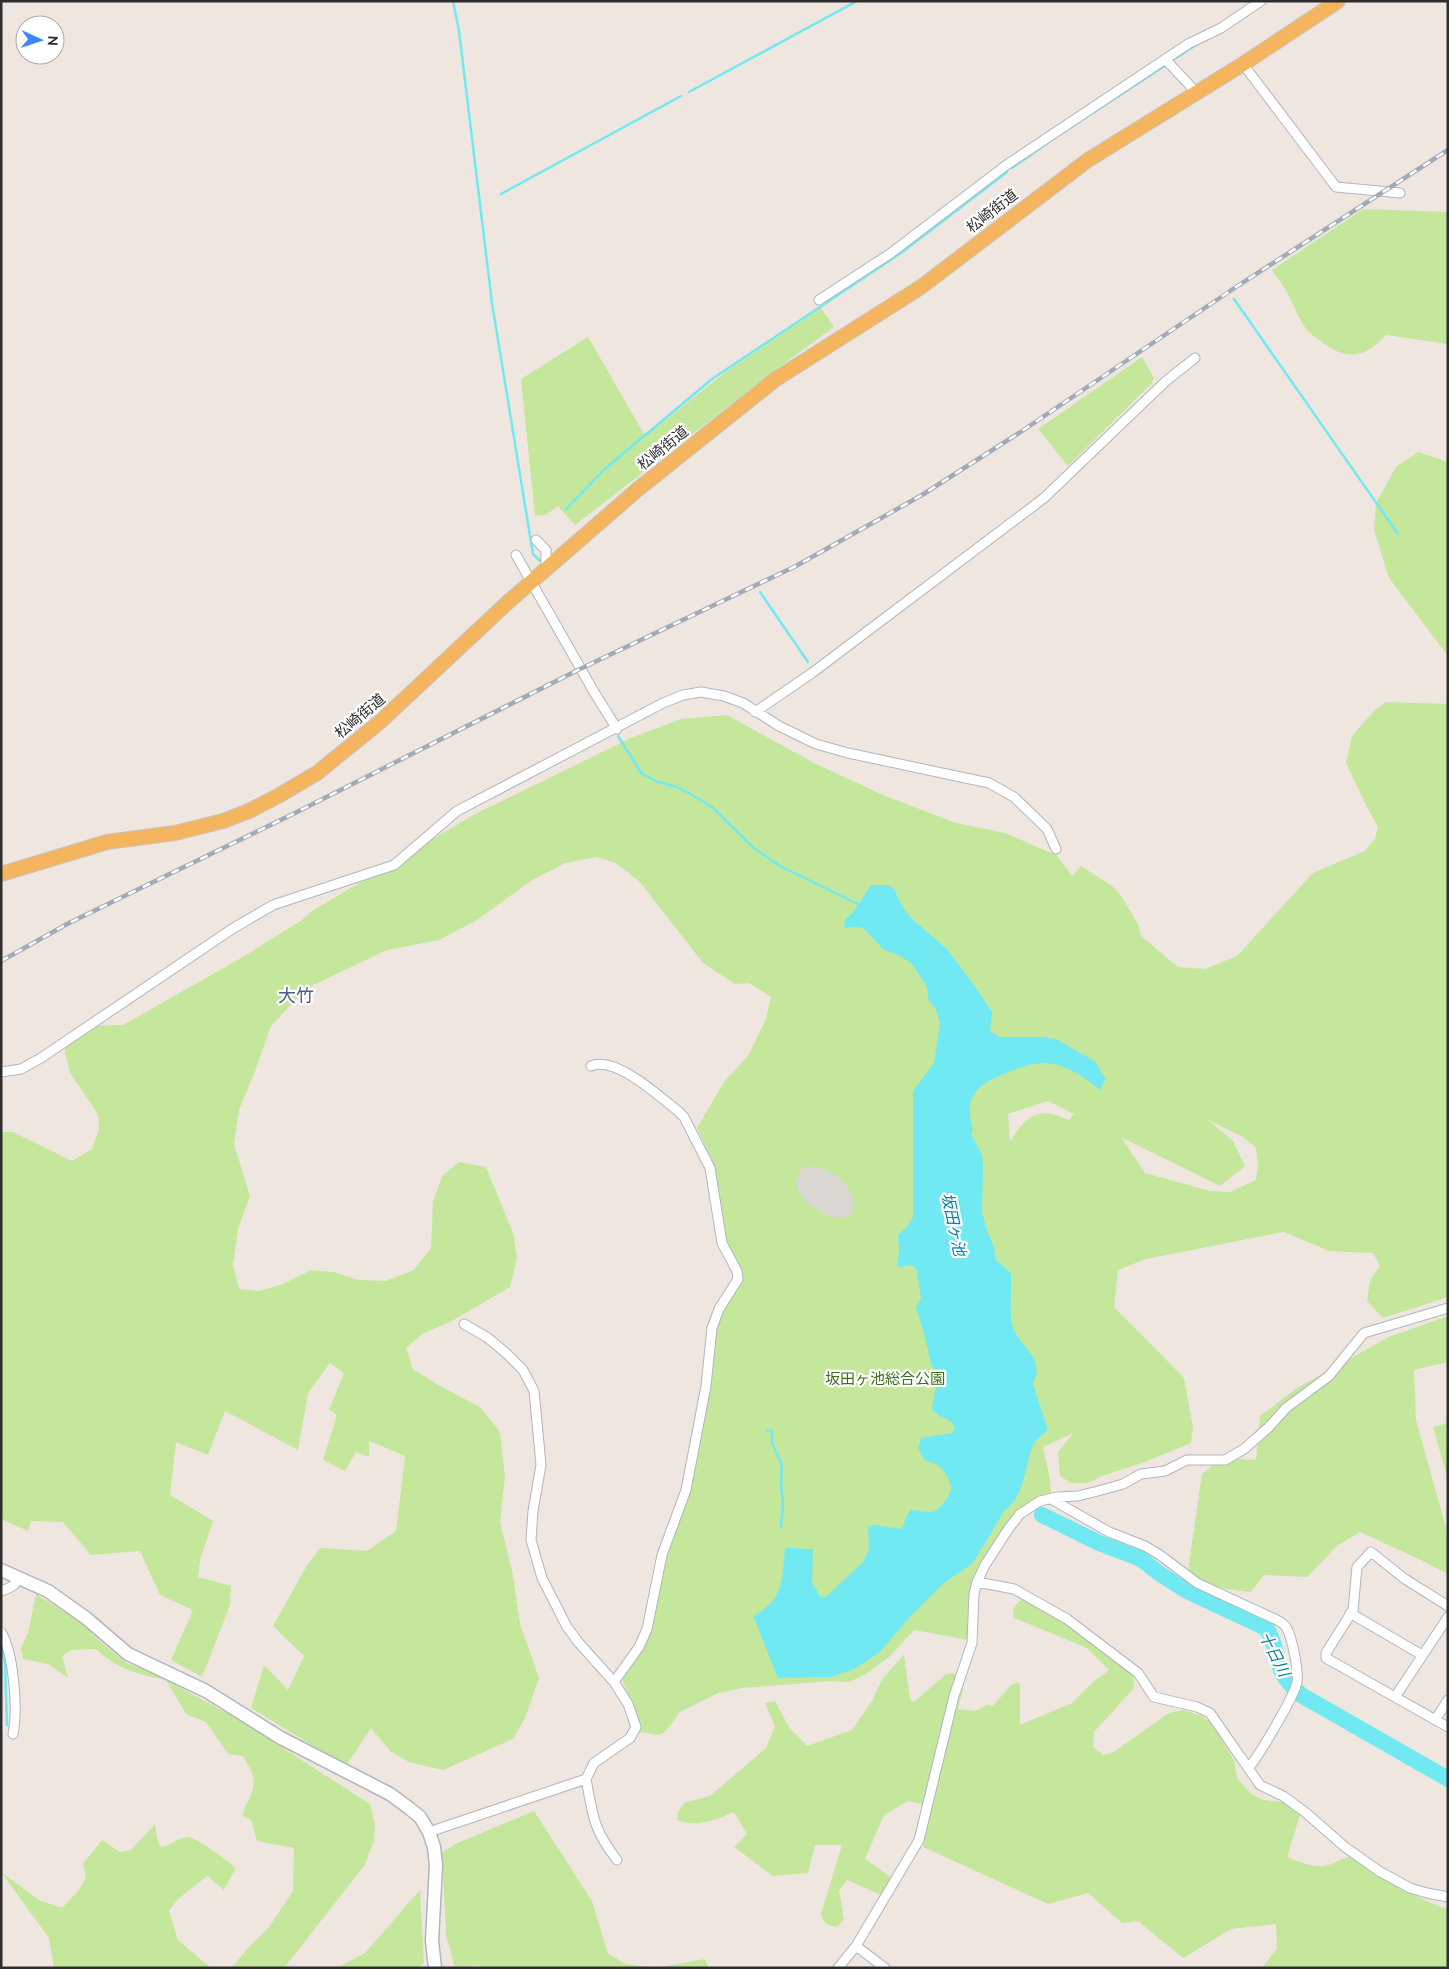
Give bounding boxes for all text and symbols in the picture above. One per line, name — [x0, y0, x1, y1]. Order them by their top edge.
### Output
north arrow — [15, 15, 65, 65]
text: N — [45, 35, 61, 46]
street label: 松崎街道 — [963, 185, 1021, 236]
street label: 松崎街道 — [634, 422, 691, 473]
street label: 松崎街道 — [331, 690, 388, 741]
district label: 大竹 — [278, 985, 314, 1005]
water label: 坂田ヶ池 — [939, 1191, 970, 1259]
park label: 坂田ヶ池総合公園 — [825, 1370, 945, 1387]
water label: 十日川 — [1256, 1629, 1295, 1681]

